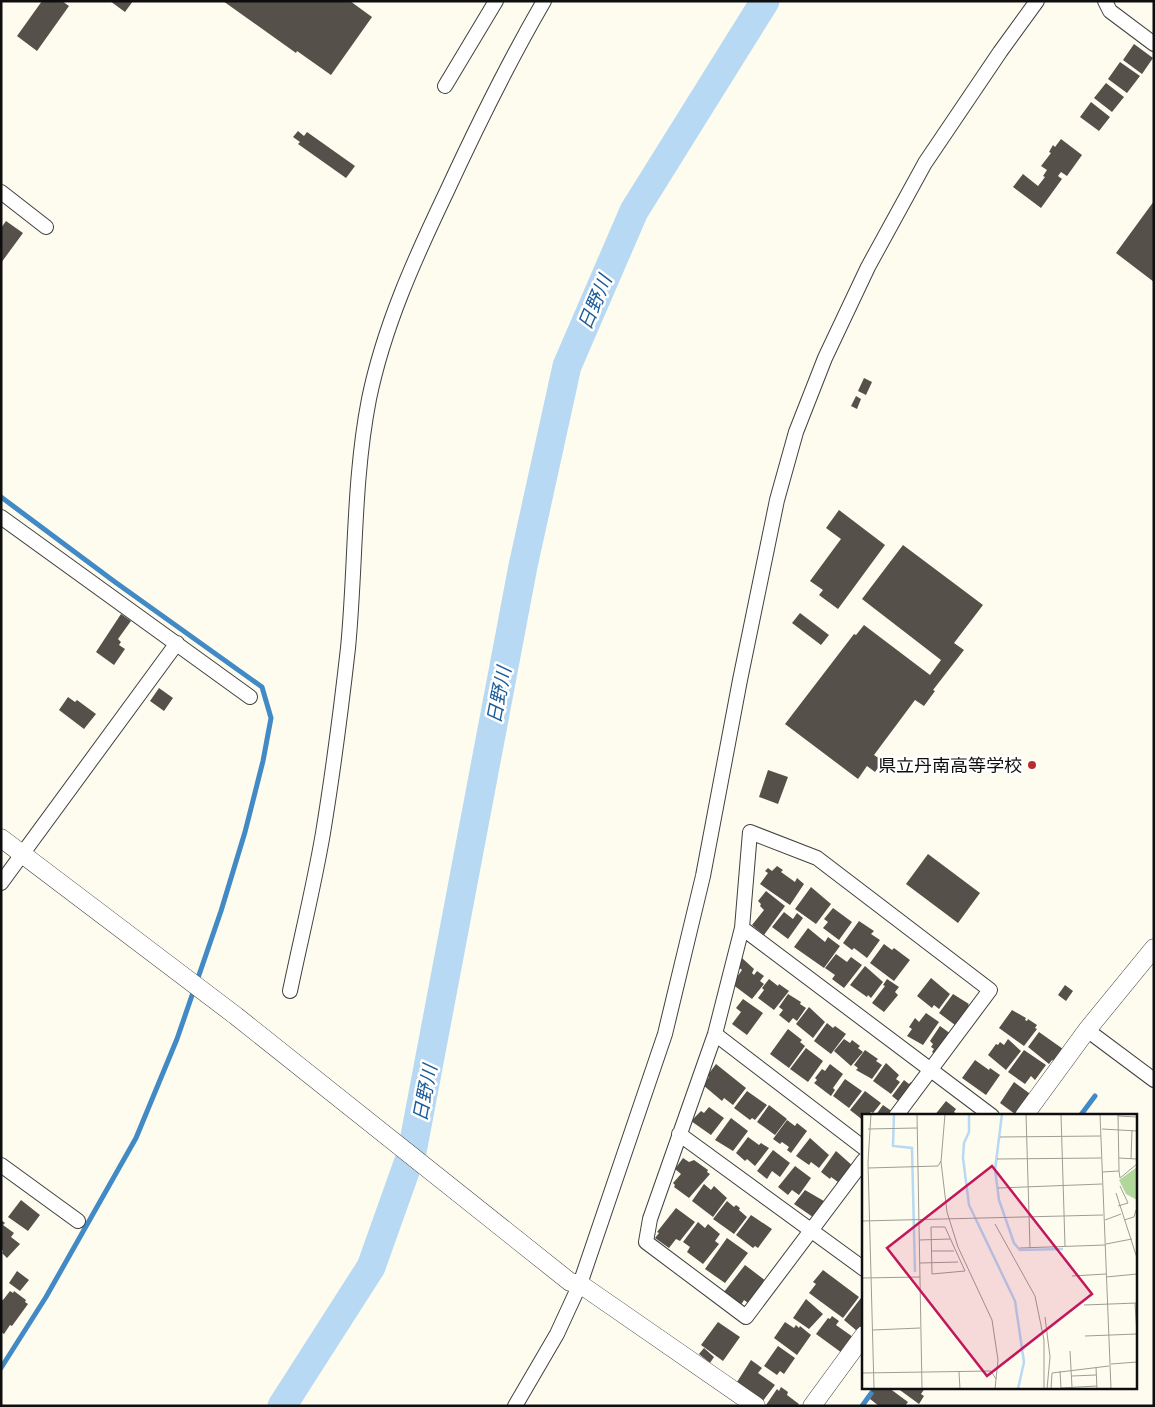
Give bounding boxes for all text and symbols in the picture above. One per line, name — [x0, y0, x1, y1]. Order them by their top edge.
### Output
water label: 日野川 — [571, 269, 617, 333]
water label: 日野川 — [480, 663, 516, 725]
place label: 県立丹南高等学校 — [878, 753, 1022, 777]
marker: 県立丹南高等学校 — [1026, 759, 1038, 771]
water label: 日野川 — [406, 1061, 442, 1123]
inset map — [862, 1114, 1138, 1390]

